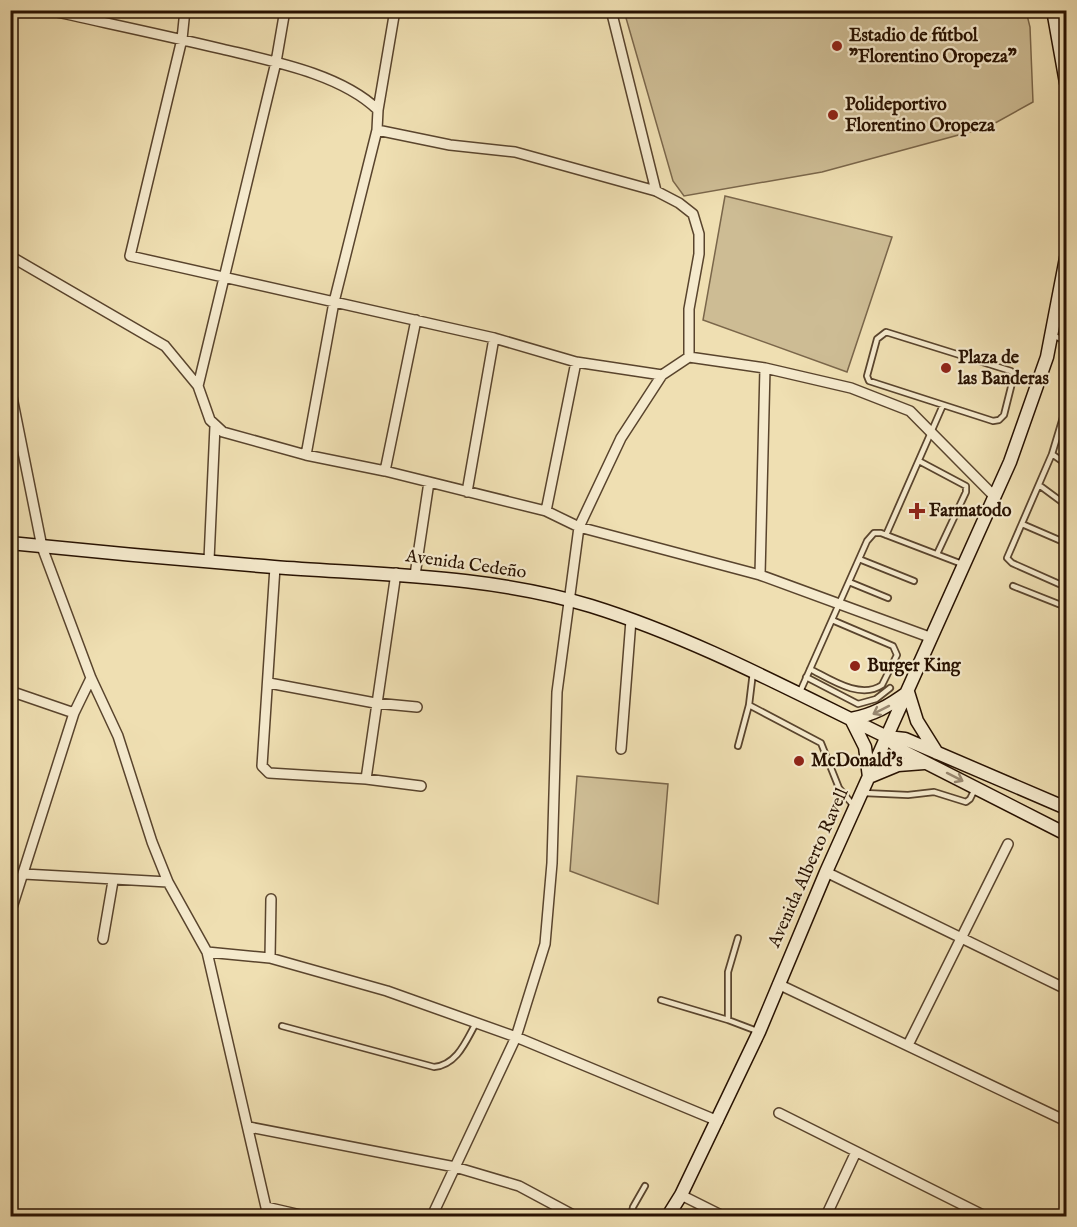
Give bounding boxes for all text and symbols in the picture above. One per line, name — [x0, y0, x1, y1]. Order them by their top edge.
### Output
place label: Estadio de fútbol "Florentino Oropeza" — [849, 25, 1017, 69]
marker: Estadio de fútbol "Florentino Oropeza" — [830, 39, 844, 53]
place label: Polideportivo Florentino Oropeza — [845, 94, 996, 138]
marker: Polideportivo Florentino Oropeza — [826, 108, 840, 122]
place label: Plaza de las Banderas — [957, 347, 1049, 391]
marker: Plaza de las Banderas — [939, 361, 953, 375]
place label: Farmatodo — [929, 500, 1012, 523]
marker: Farmatodo — [910, 504, 924, 518]
street label: Avenida Cedeño — [403, 545, 528, 585]
place label: Burger King — [867, 655, 962, 678]
marker: Burger King — [848, 659, 862, 673]
one-way arrow — [872, 704, 890, 716]
place label: McDonald's — [811, 750, 903, 773]
marker: McDonald's — [792, 754, 806, 768]
one-way arrow — [946, 771, 963, 783]
street label: Avenida Alberto Ravell — [763, 785, 855, 952]

